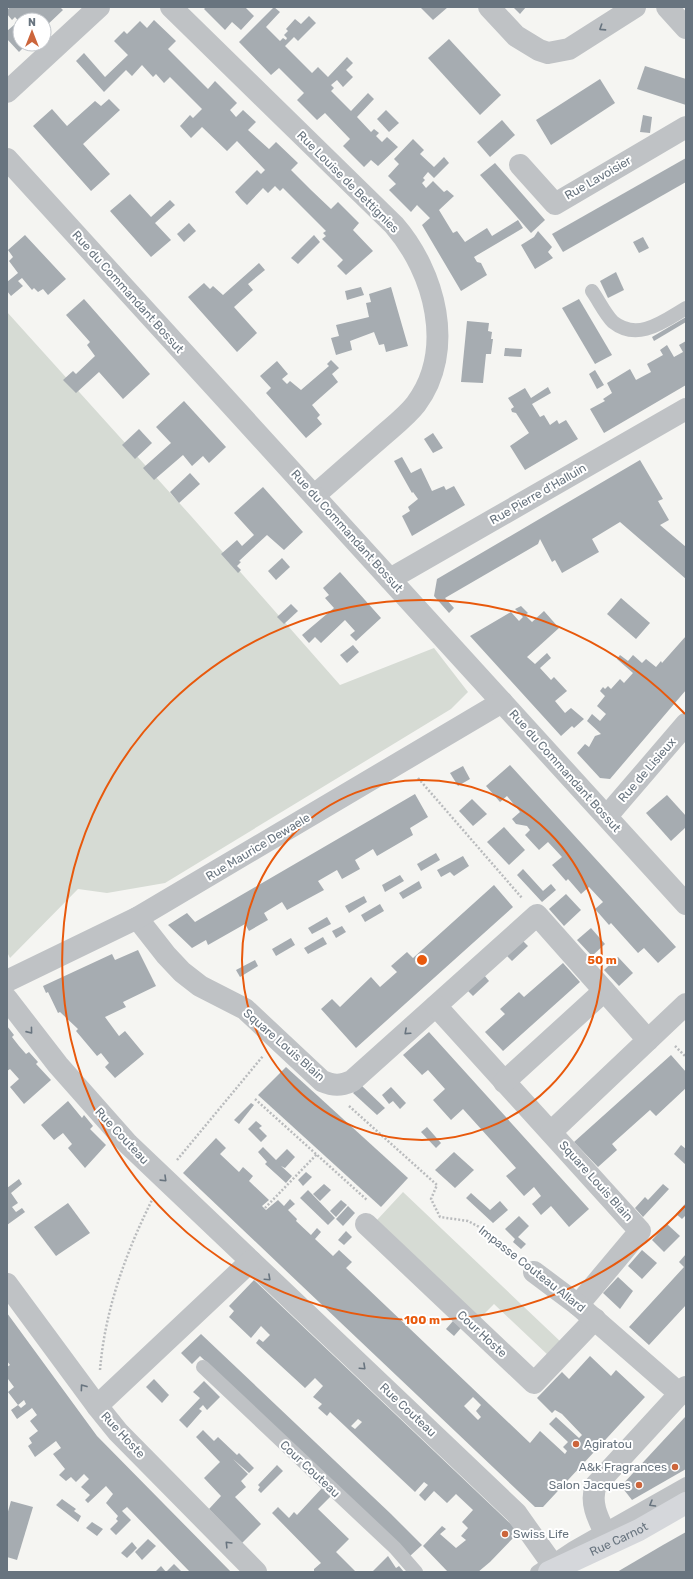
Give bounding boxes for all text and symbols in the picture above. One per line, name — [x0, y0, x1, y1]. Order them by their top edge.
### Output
north arrow — [12, 12, 52, 52]
text: N — [28, 16, 36, 29]
one-way arrow — [599, 23, 606, 31]
street label: Rue Louise de Bettignies — [294, 128, 402, 236]
street label: Rue Lavoisier — [562, 153, 634, 203]
street label: Rue du Commandant Bossut — [69, 228, 187, 356]
street label: Rue Pierre d'Halluin — [487, 461, 589, 527]
street label: Rue du Commandant Bossut — [288, 467, 406, 595]
street label: Rue du Commandant Bossut — [506, 707, 624, 835]
street label: Rue de Lisieux — [615, 735, 679, 805]
street label: Rue Maurice Dewaele — [203, 810, 313, 884]
centre of rings — [415, 953, 429, 967]
text: 50 m — [587, 953, 617, 967]
street label: Square Louis Blain — [241, 1006, 327, 1084]
one-way arrow — [25, 1026, 32, 1033]
one-way arrow — [404, 1027, 411, 1034]
street label: Rue Couteau — [92, 1105, 152, 1167]
street label: Square Louis Blain — [556, 1138, 636, 1224]
one-way arrow — [159, 1174, 167, 1182]
street label: Impasse Couteau Allard — [476, 1223, 588, 1315]
one-way arrow — [263, 1273, 271, 1281]
street label: Cour Hoste — [454, 1308, 510, 1361]
text: 100 m — [404, 1313, 440, 1327]
one-way arrow — [358, 1363, 366, 1370]
street label: Rue Couteau — [377, 1380, 439, 1440]
one-way arrow — [81, 1385, 88, 1392]
street label: Rue Hoste — [98, 1409, 148, 1461]
place label: Agiratou — [584, 1437, 632, 1451]
street label: Cour Couteau — [277, 1438, 343, 1500]
marker: Agiratou — [571, 1439, 581, 1449]
place label: A&k Fragrances — [579, 1460, 667, 1474]
marker: A&k Fragrances — [670, 1462, 680, 1472]
place label: Salon Jacques — [549, 1478, 631, 1492]
marker: Salon Jacques — [634, 1480, 644, 1490]
one-way arrow — [649, 1499, 656, 1506]
street label: Rue Carnot — [587, 1519, 651, 1559]
place label: Swiss Life — [513, 1527, 569, 1541]
marker: Swiss Life — [500, 1529, 510, 1539]
one-way arrow — [225, 1541, 233, 1549]

